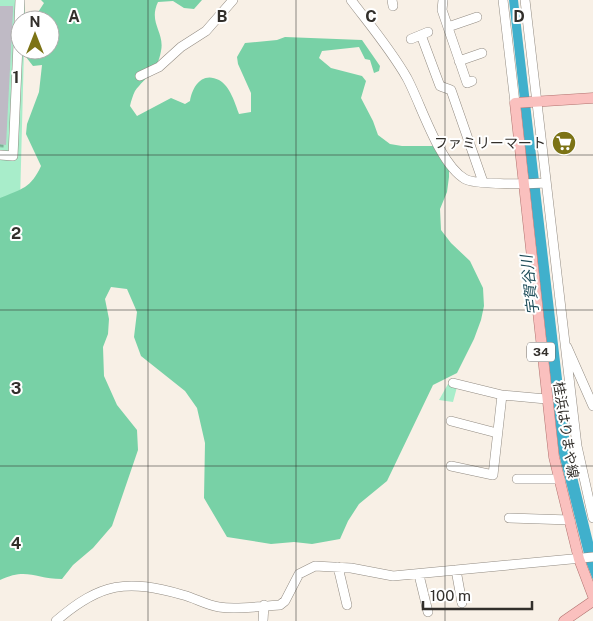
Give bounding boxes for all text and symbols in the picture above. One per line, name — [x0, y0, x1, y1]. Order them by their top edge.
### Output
text: A — [68, 7, 80, 26]
text: B — [217, 7, 228, 26]
text: C — [365, 7, 377, 26]
text: D — [513, 7, 525, 26]
north arrow — [10, 10, 60, 60]
text: N — [30, 14, 40, 30]
text: 1 — [13, 68, 19, 87]
supermarket icon: ファミリーマート — [551, 130, 577, 156]
place label: ファミリーマート — [434, 135, 546, 151]
text: 2 — [11, 224, 21, 243]
water label: 宇賀谷川 — [517, 252, 542, 316]
road number: 34 — [527, 342, 555, 362]
text: 3 — [11, 379, 21, 398]
street label: 桂浜はりまや線 — [550, 380, 582, 480]
text: 4 — [11, 534, 22, 553]
scale bar — [423, 578, 532, 610]
text: 100 m — [430, 587, 471, 604]

